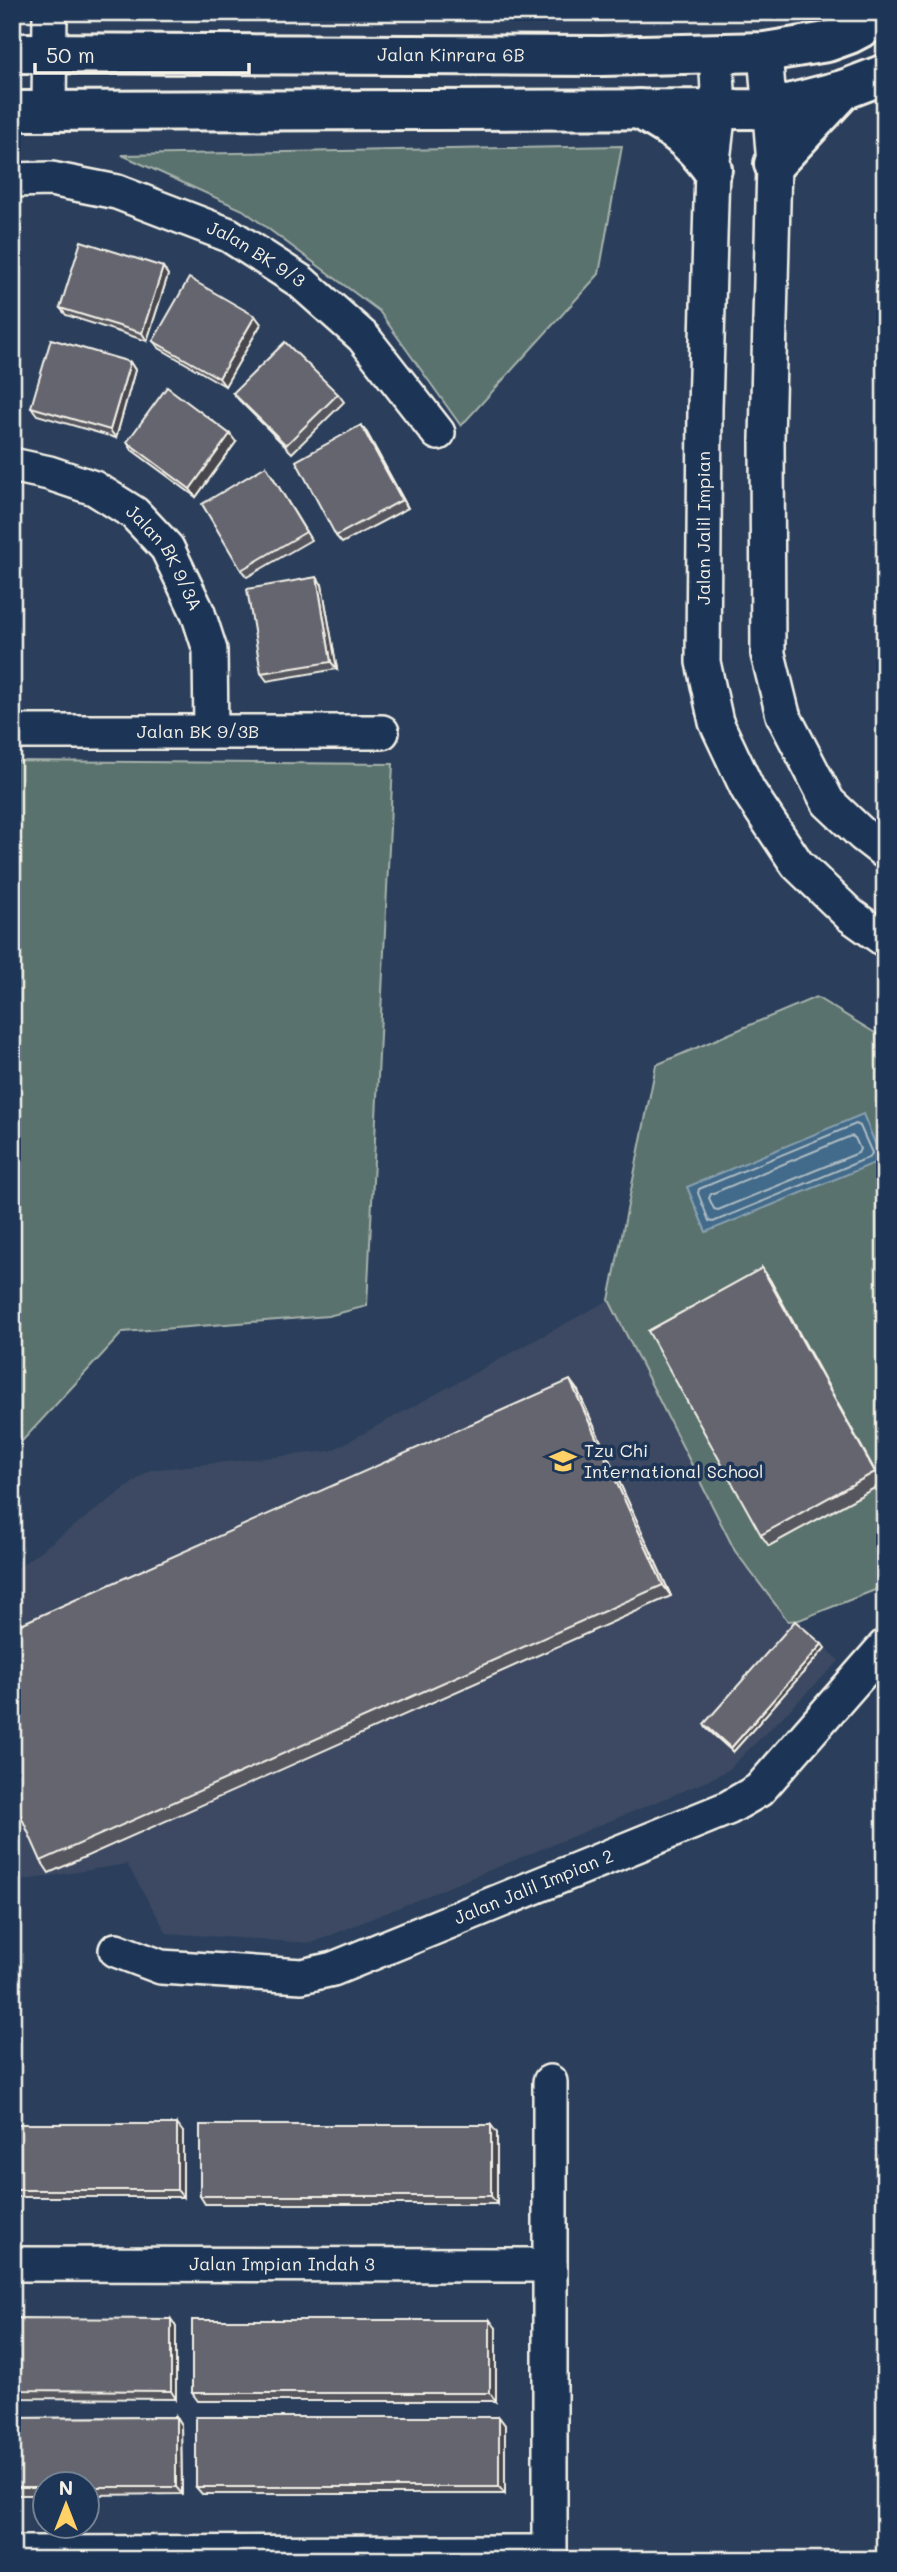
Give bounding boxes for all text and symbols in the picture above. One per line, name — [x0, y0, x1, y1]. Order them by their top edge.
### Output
scale bar — [35, 32, 248, 76]
text: 50 m — [46, 41, 95, 68]
street label: Jalan Kinrara 6B — [377, 42, 525, 67]
street label: Jalan BK 9/3 — [204, 215, 310, 292]
street label: Jalan Jalil Impian — [691, 451, 715, 605]
street label: Jalan BK 9/3A — [122, 498, 208, 614]
street label: Jalan BK 9/3B — [137, 719, 259, 743]
place label: Tzu Chi International School — [584, 1438, 763, 1483]
school or university icon: Tzu Chi International School — [548, 1446, 578, 1476]
street label: Jalan Jalil Impian 2 — [450, 1843, 617, 1929]
street label: Jalan Impian Indah 3 — [189, 2251, 375, 2276]
north arrow — [32, 2470, 102, 2540]
text: N — [59, 2475, 73, 2500]

